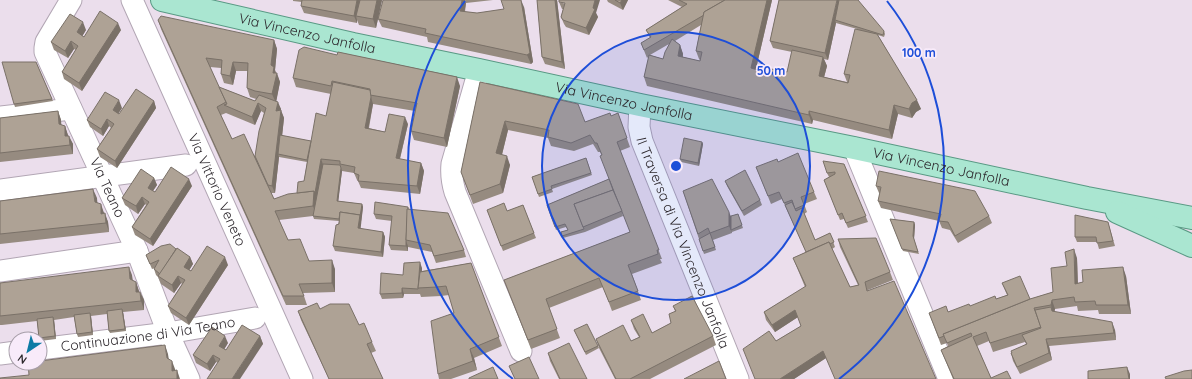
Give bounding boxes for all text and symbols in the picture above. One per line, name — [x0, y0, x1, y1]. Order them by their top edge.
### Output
street label: Via Vincenzo Janfolla — [237, 9, 377, 57]
text: 100 m — [902, 45, 936, 60]
text: 50 m — [757, 63, 785, 78]
street label: Via Vincenzo Janfolla — [554, 78, 694, 124]
street label: Via Vittorio Veneto — [184, 131, 250, 249]
street label: II Traversa di Via Vincenzo Janfolla — [632, 136, 734, 351]
street label: Via Vincenzo Janfolla — [871, 143, 1012, 190]
street label: Via Teano — [86, 154, 129, 220]
centre of rings — [669, 159, 683, 173]
street label: Continuazione di Via Teano — [60, 313, 236, 355]
north arrow — [8, 331, 48, 371]
text: N — [15, 351, 30, 367]

